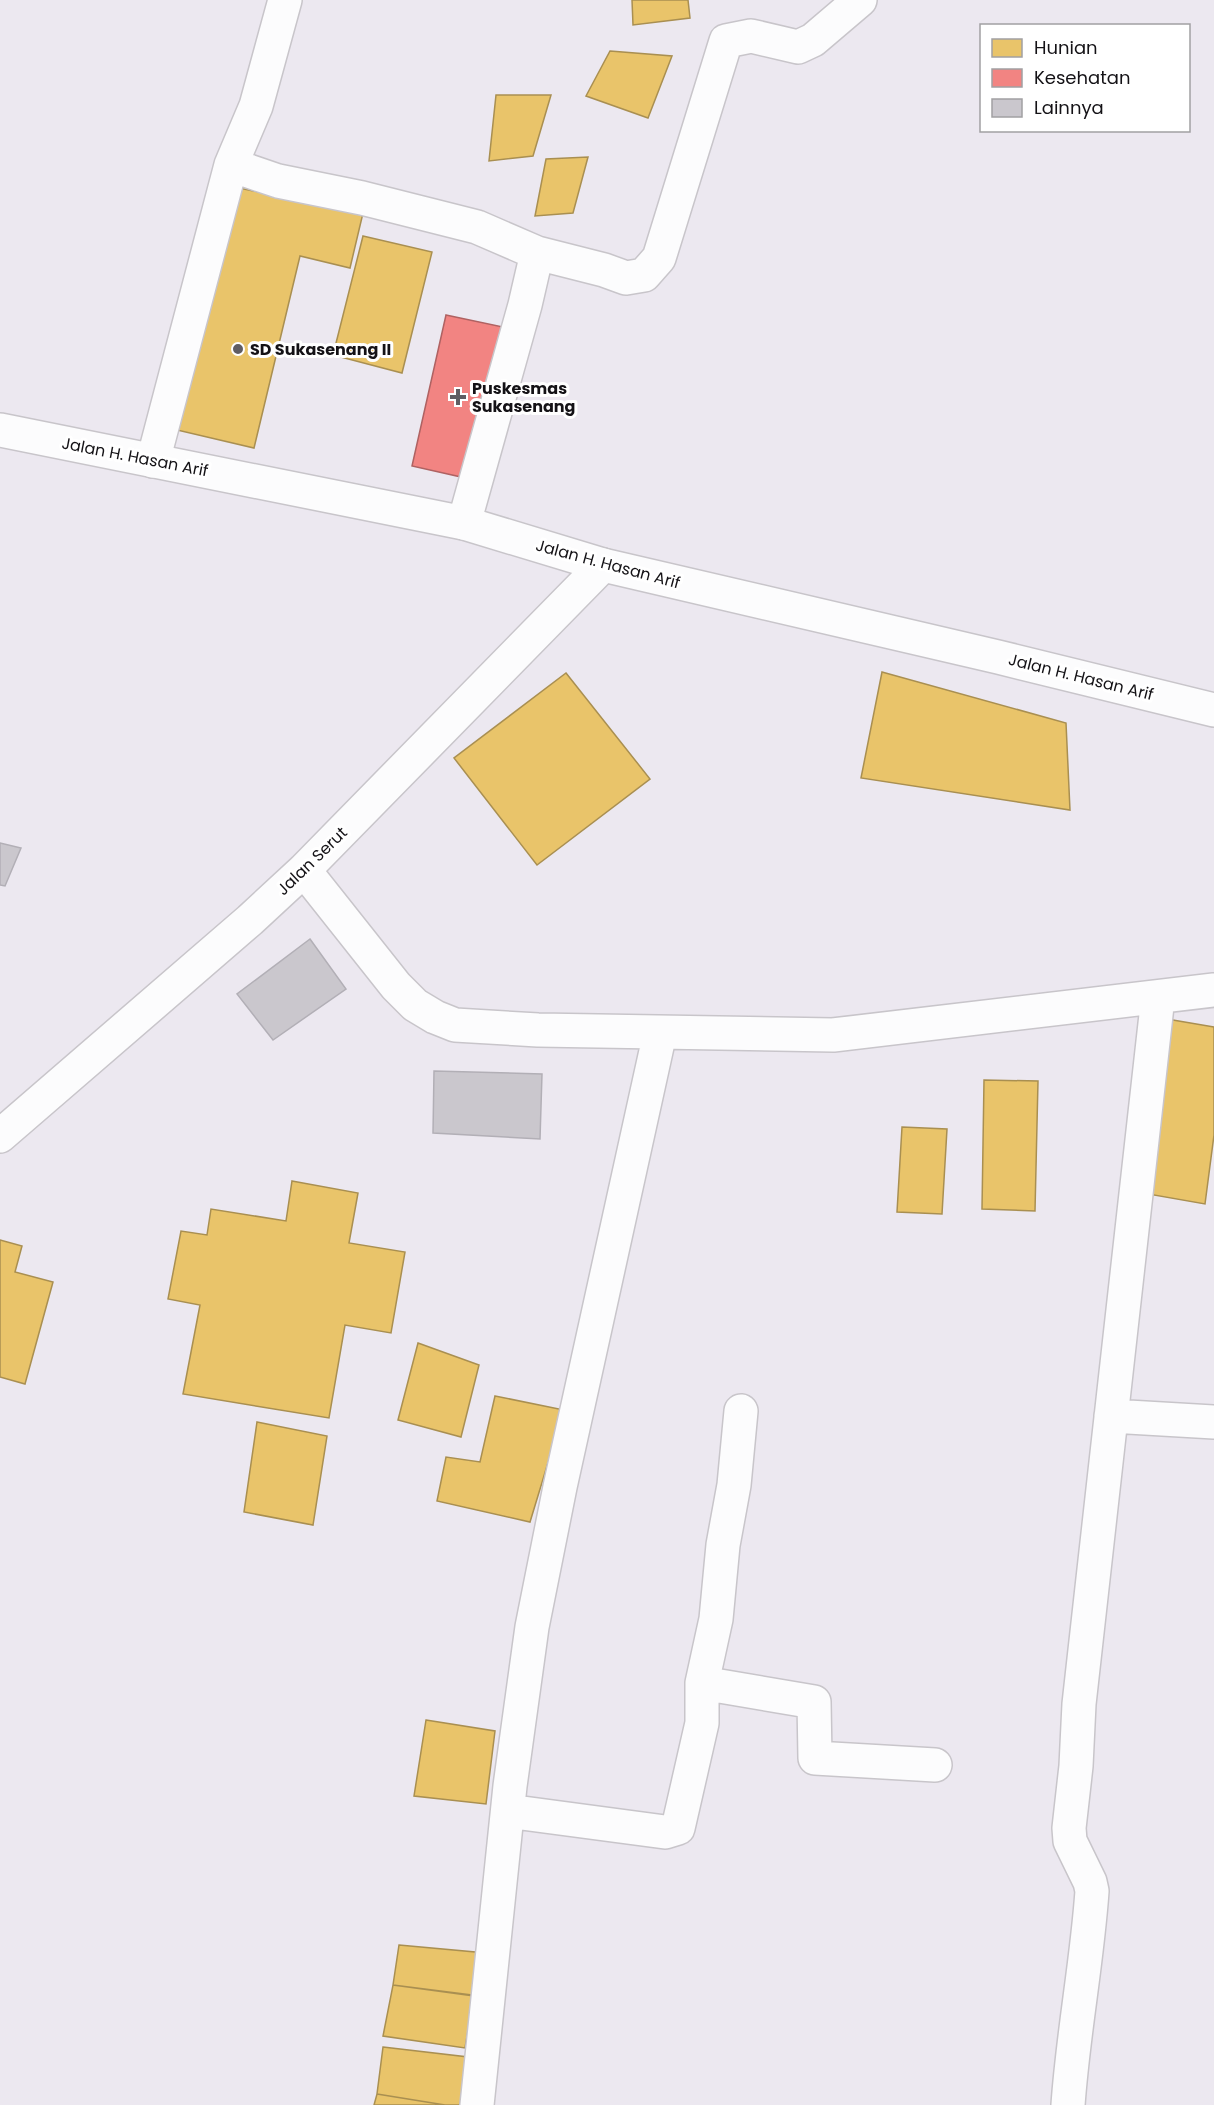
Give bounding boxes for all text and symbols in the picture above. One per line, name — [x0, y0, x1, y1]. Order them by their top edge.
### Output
legend — [980, 24, 1190, 132]
text: Hunian — [1034, 35, 1098, 60]
text: Kesehatan — [1034, 65, 1130, 90]
text: Lainnya — [1034, 95, 1104, 120]
place label: SD Sukasenang II — [250, 338, 391, 361]
marker: SD Sukasenang II — [231, 342, 245, 356]
place label: Puskesmas Sukasenang — [472, 377, 575, 418]
marker: Puskesmas Sukasenang — [449, 388, 467, 406]
street label: Jalan H. Hasan Arif — [60, 432, 210, 482]
street label: Jalan H. Hasan Arif — [533, 534, 683, 594]
street label: Jalan H. Hasan Arif — [1006, 648, 1156, 706]
street label: Jalan Serut — [272, 821, 352, 900]

